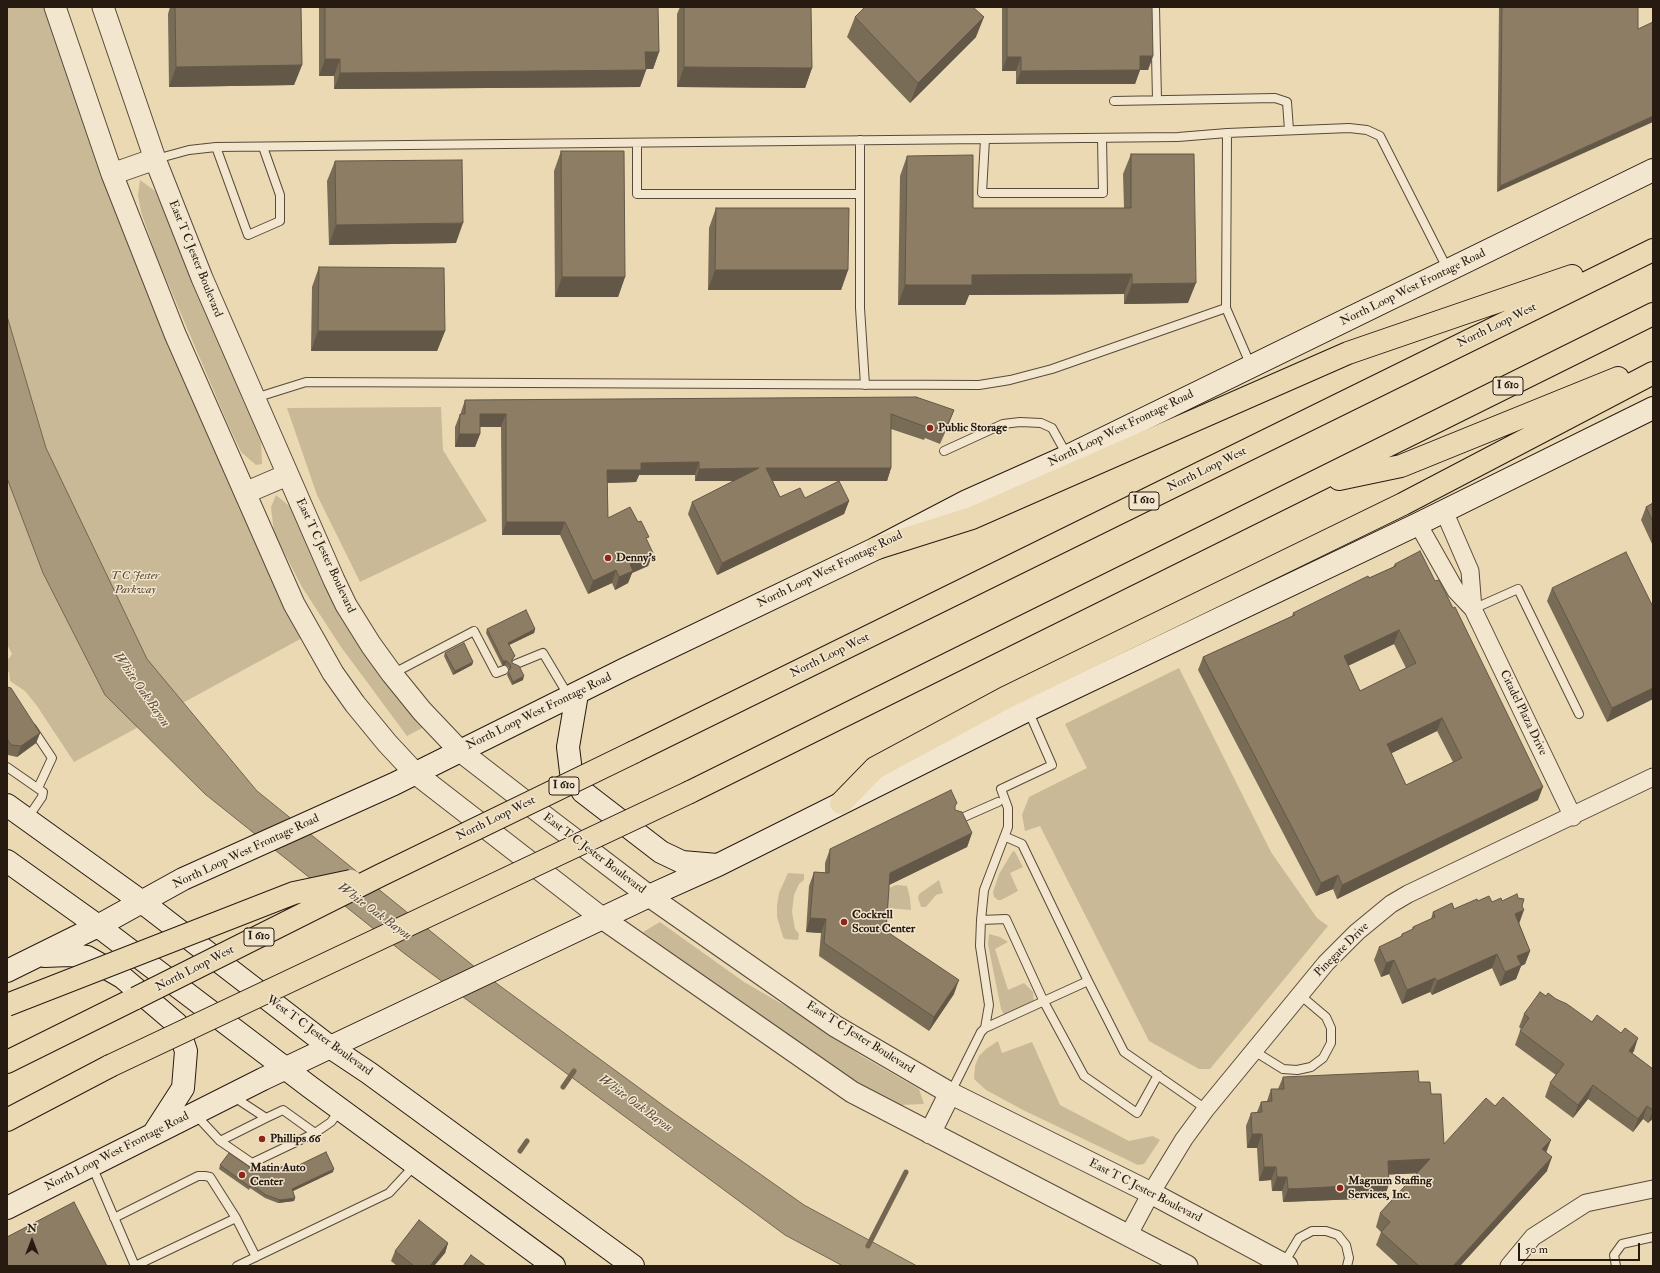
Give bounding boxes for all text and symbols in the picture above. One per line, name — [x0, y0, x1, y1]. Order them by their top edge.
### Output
street label: East T C Jester Boulevard — [165, 198, 225, 320]
street label: North Loop West Frontage Road — [1338, 246, 1488, 330]
street label: North Loop West — [1455, 301, 1539, 351]
road number: I 610 — [1493, 377, 1523, 395]
street label: North Loop West Frontage Road — [1046, 387, 1196, 471]
place label: Public Storage — [938, 421, 1007, 435]
marker: Public Storage — [925, 423, 935, 433]
street label: North Loop West — [1165, 445, 1249, 495]
road number: I 610 — [1129, 492, 1159, 510]
street label: East T C Jester Boulevard — [292, 496, 358, 616]
street label: North Loop West Frontage Road — [755, 528, 905, 612]
place label: Denny's — [616, 551, 656, 565]
marker: Denny's — [603, 553, 613, 563]
park label: T C Jester Parkway — [111, 569, 159, 597]
street label: North Loop West — [788, 631, 872, 681]
water label: White Oak Bayou — [110, 650, 172, 730]
street label: Citadel Plaza Drive — [1496, 668, 1550, 758]
street label: North Loop West Frontage Road — [464, 670, 614, 754]
road number: I 610 — [549, 777, 579, 795]
street label: North Loop West — [454, 794, 538, 844]
street label: East T C Jester Boulevard — [540, 811, 648, 897]
street label: North Loop West Frontage Road — [170, 812, 322, 892]
water label: White Oak Bayou — [334, 880, 414, 944]
place label: Cockrell Scout Center — [852, 908, 915, 936]
marker: Cockrell Scout Center — [839, 917, 849, 927]
street label: Pinegate Drive — [1312, 920, 1372, 980]
road number: I 610 — [244, 928, 274, 946]
street label: North Loop West — [153, 943, 237, 995]
street label: West T C Jester Boulevard — [263, 993, 375, 1079]
street label: East T C Jester Boulevard — [803, 999, 917, 1077]
water label: White Oak Bayou — [595, 1072, 675, 1136]
street label: North Loop West Frontage Road — [42, 1109, 192, 1195]
place label: Phillips 66 — [270, 1132, 321, 1146]
marker: Phillips 66 — [257, 1134, 267, 1144]
street label: East T C Jester Boulevard — [1086, 1156, 1204, 1226]
place label: Matin Auto Center — [250, 1161, 306, 1189]
marker: Matin Auto Center — [237, 1170, 247, 1180]
place label: Magnum Staffing Services, Inc. — [1348, 1174, 1432, 1202]
marker: Magnum Staffing Services, Inc. — [1335, 1183, 1345, 1193]
north arrow — [12, 1221, 52, 1261]
text: N — [27, 1222, 37, 1235]
scale bar — [1520, 1235, 1642, 1261]
text: 50 m — [1525, 1242, 1548, 1257]

